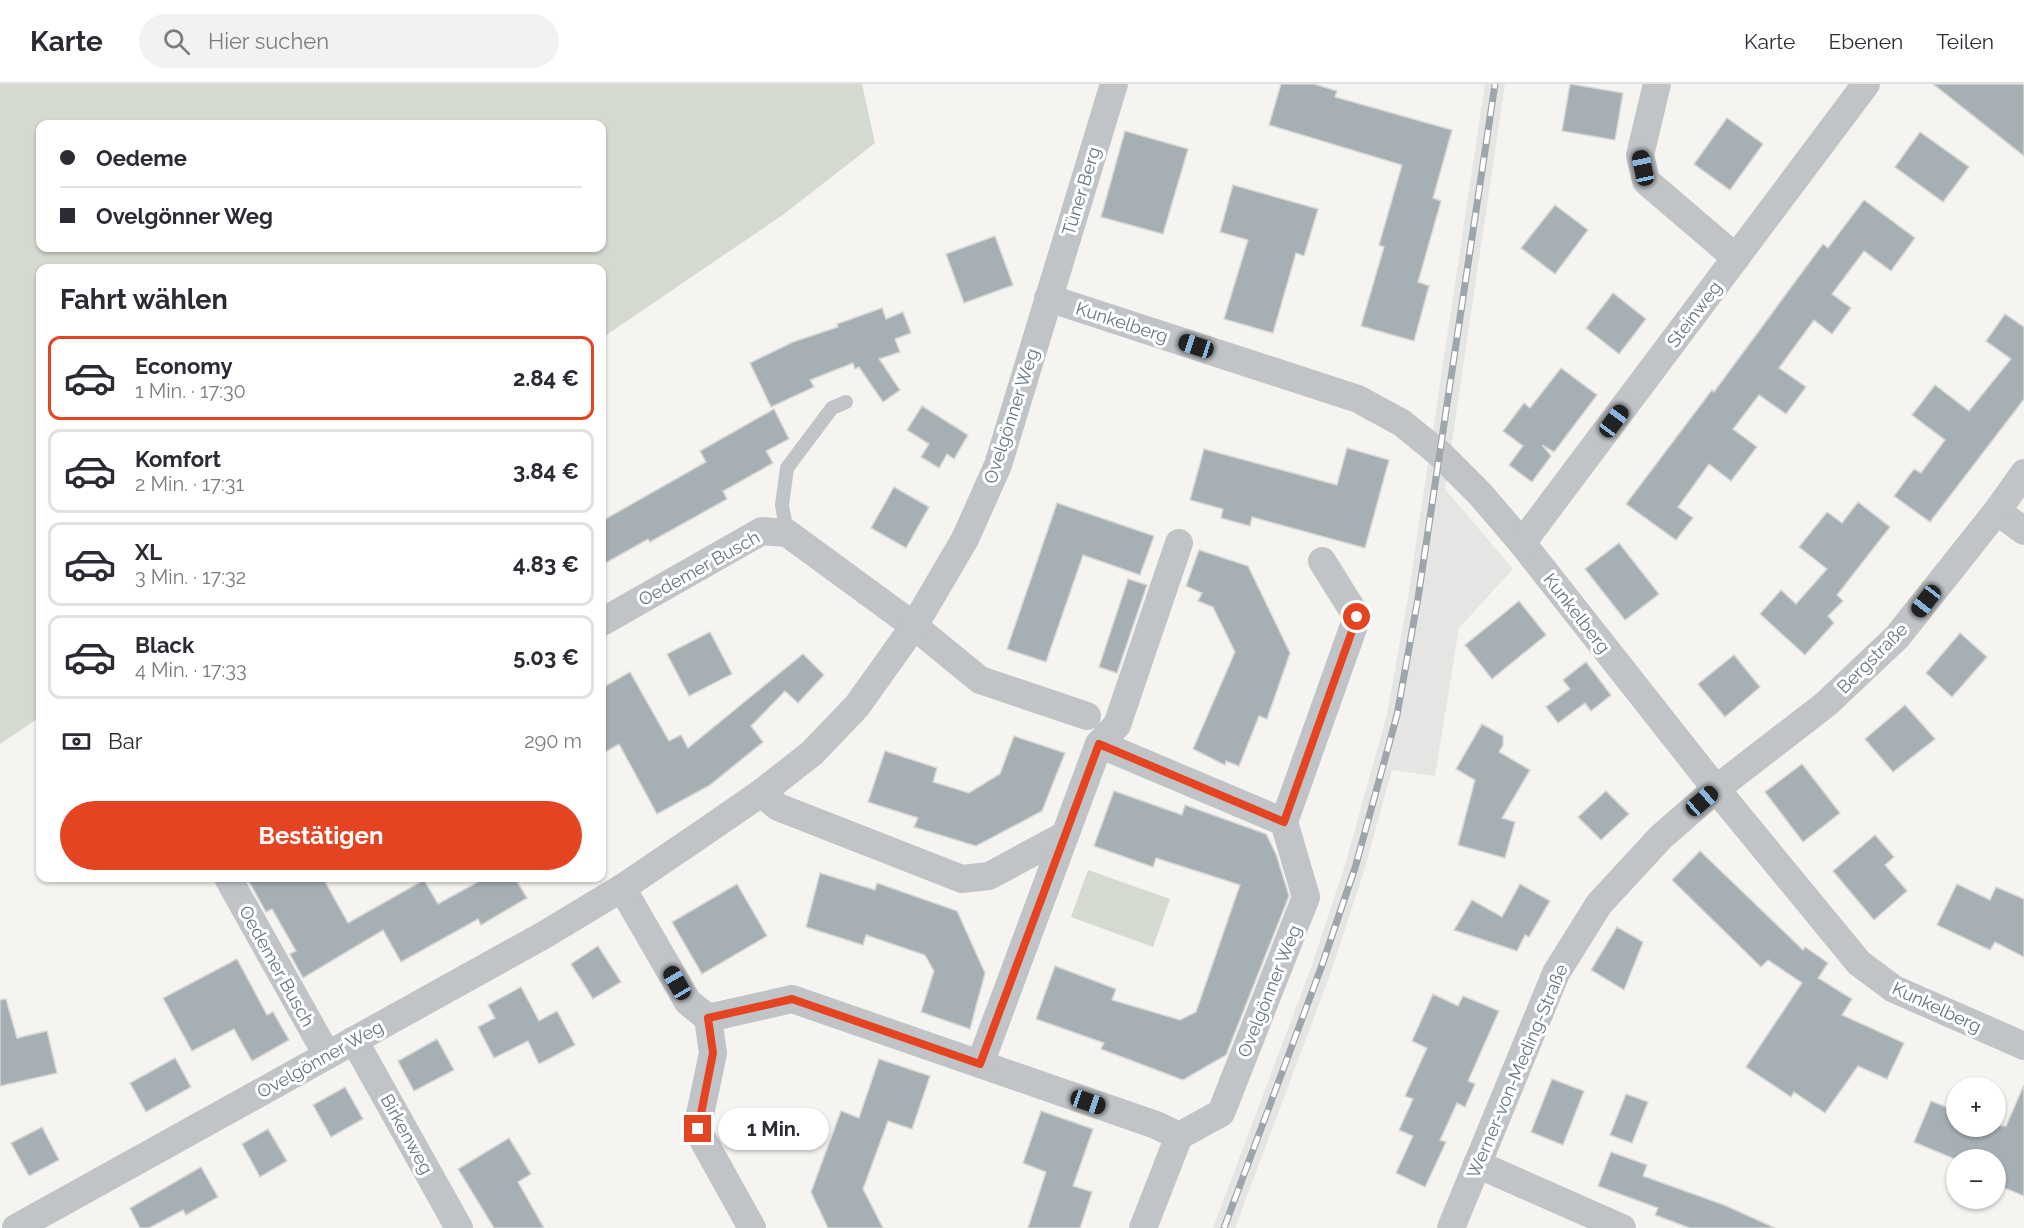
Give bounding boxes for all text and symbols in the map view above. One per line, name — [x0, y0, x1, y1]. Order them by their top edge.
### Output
search box — [139, 14, 559, 68]
text: Karte — [30, 25, 103, 58]
icon: search — [160, 25, 193, 58]
text: Hier suchen — [208, 28, 329, 54]
text: Karte — [1744, 29, 1795, 54]
text: Ebenen — [1828, 29, 1903, 54]
text: Teilen — [1936, 29, 1994, 54]
street label: Tüner Berg — [1058, 144, 1104, 238]
text: Oedeme — [96, 145, 187, 171]
car — [1630, 149, 1656, 187]
text: Ovelgönner Weg — [96, 203, 273, 229]
street label: Steinweg — [1662, 277, 1726, 351]
text: Fahrt wählen — [60, 284, 228, 315]
street label: Kunkelberg — [1073, 297, 1171, 347]
car — [1176, 332, 1216, 360]
street label: Ovelgönner Weg — [979, 346, 1043, 486]
icon: car — [63, 351, 117, 405]
text: Economy — [135, 353, 233, 379]
text: 2.84 € — [513, 365, 579, 391]
text: 1 Min. · 17:30 — [135, 379, 246, 403]
car — [1596, 401, 1632, 441]
icon: car — [63, 444, 117, 498]
text: Komfort — [135, 446, 221, 472]
text: 3.84 € — [513, 458, 579, 484]
text: 2 Min. · 17:31 — [135, 472, 244, 496]
street label: Oedemer Busch — [635, 526, 763, 610]
icon: car — [63, 537, 117, 591]
text: XL — [135, 539, 162, 565]
text: 4.83 € — [513, 551, 579, 577]
text: 3 Min. · 17:32 — [135, 565, 246, 589]
street label: Kunkelberg — [1539, 569, 1615, 657]
car — [1908, 581, 1944, 621]
route start — [1343, 603, 1370, 630]
street label: Bergstraße — [1832, 618, 1912, 698]
icon: car — [63, 630, 117, 684]
text: Black — [135, 632, 194, 658]
text: 5.03 € — [513, 644, 579, 670]
text: 4 Min. · 17:33 — [135, 658, 247, 682]
icon: cash — [60, 725, 93, 758]
text: Bar — [108, 728, 142, 754]
text: 290 m — [524, 729, 582, 753]
car — [1683, 782, 1721, 820]
button: Bestätigen — [60, 801, 582, 870]
street label: Oedemer Busch — [235, 902, 319, 1030]
street label: Ovelgönner Weg — [1233, 922, 1305, 1060]
street label: Werner-von-Meding-Straße — [1462, 960, 1572, 1181]
car — [660, 963, 694, 1003]
street label: Kunkelberg — [1889, 977, 1985, 1037]
street label: Ovelgönner Weg — [253, 1016, 387, 1102]
map controls — [1946, 1077, 2006, 1209]
button: + — [1946, 1077, 2006, 1137]
car — [1068, 1088, 1108, 1116]
street label: Birkenweg — [376, 1090, 438, 1178]
callout: 1 Min. — [719, 1108, 830, 1150]
route end — [684, 1115, 711, 1142]
text: 1 Min. — [747, 1117, 800, 1141]
button: − — [1946, 1149, 2006, 1209]

